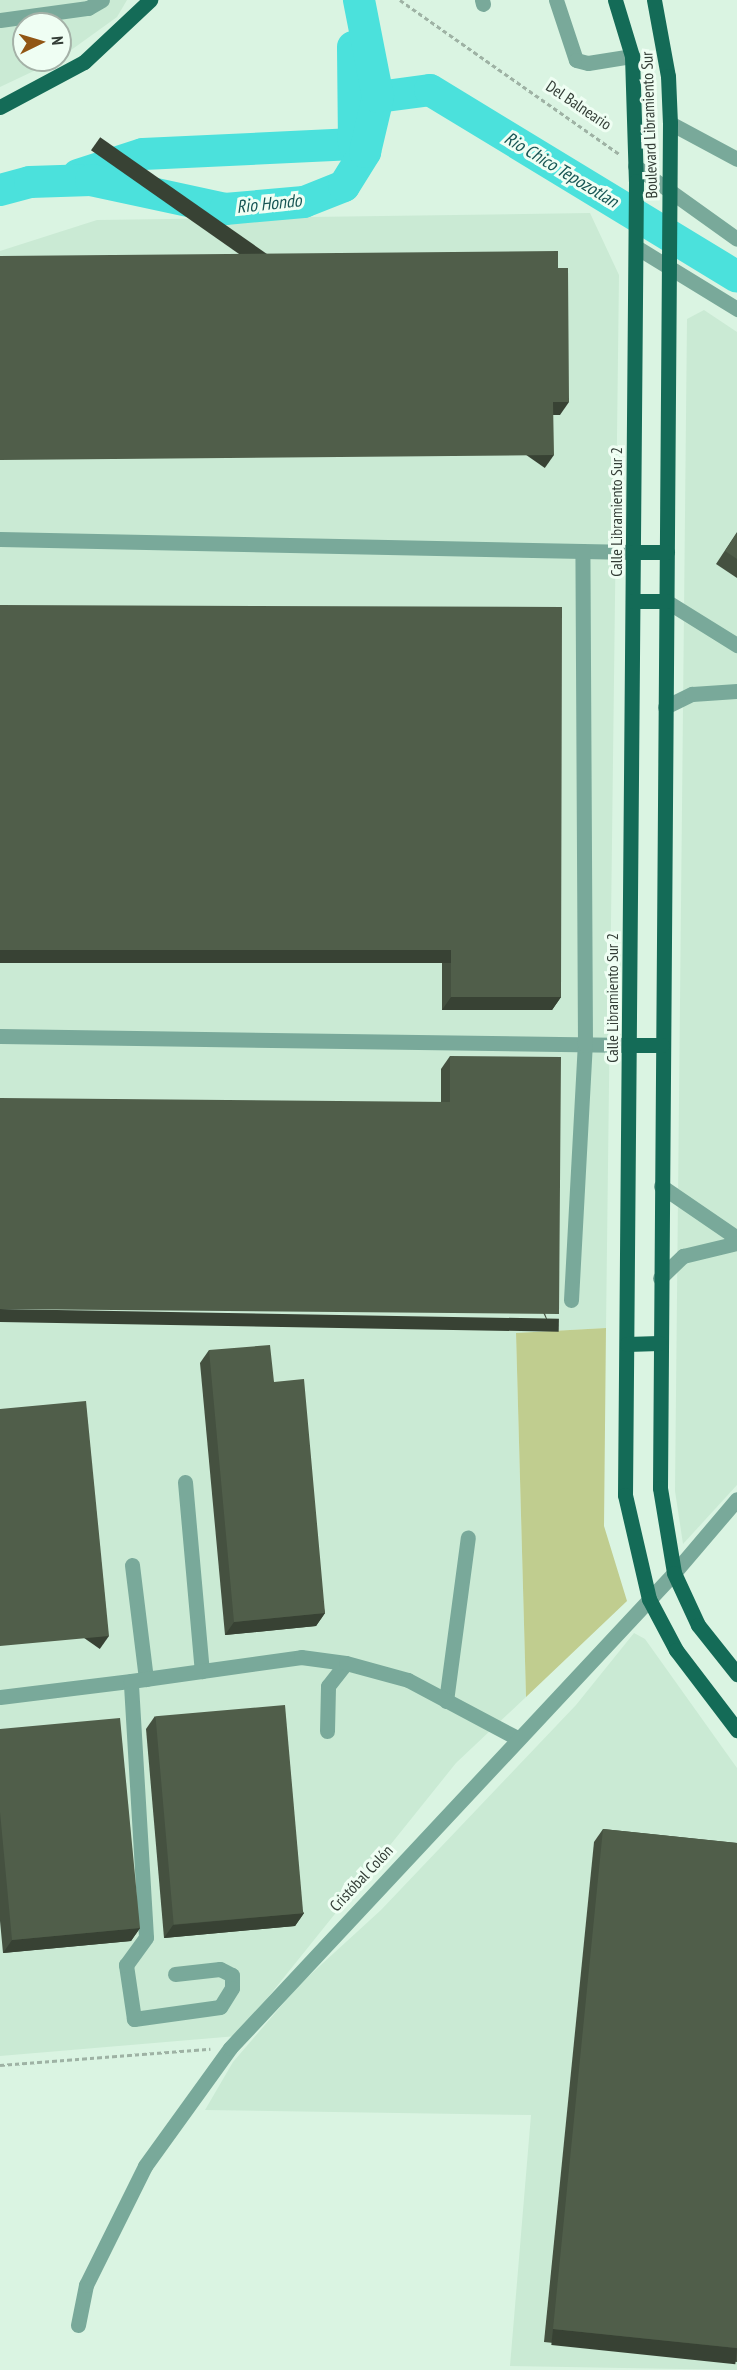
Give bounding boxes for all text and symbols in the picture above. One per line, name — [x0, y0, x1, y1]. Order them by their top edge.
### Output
north arrow — [12, 12, 72, 72]
text: N — [48, 35, 68, 46]
street label: Boulevard Libramiento Sur — [637, 51, 661, 199]
street label: Del Balneario — [543, 76, 615, 134]
water label: Rio Chico Tepozotlan — [500, 127, 622, 213]
water label: Rio Hondo — [236, 190, 302, 218]
street label: Calle Libramiento Sur 2 — [606, 447, 626, 577]
street label: Calle Libramiento Sur 2 — [602, 933, 622, 1063]
street label: Cristóbal Colón — [326, 1841, 396, 1915]

